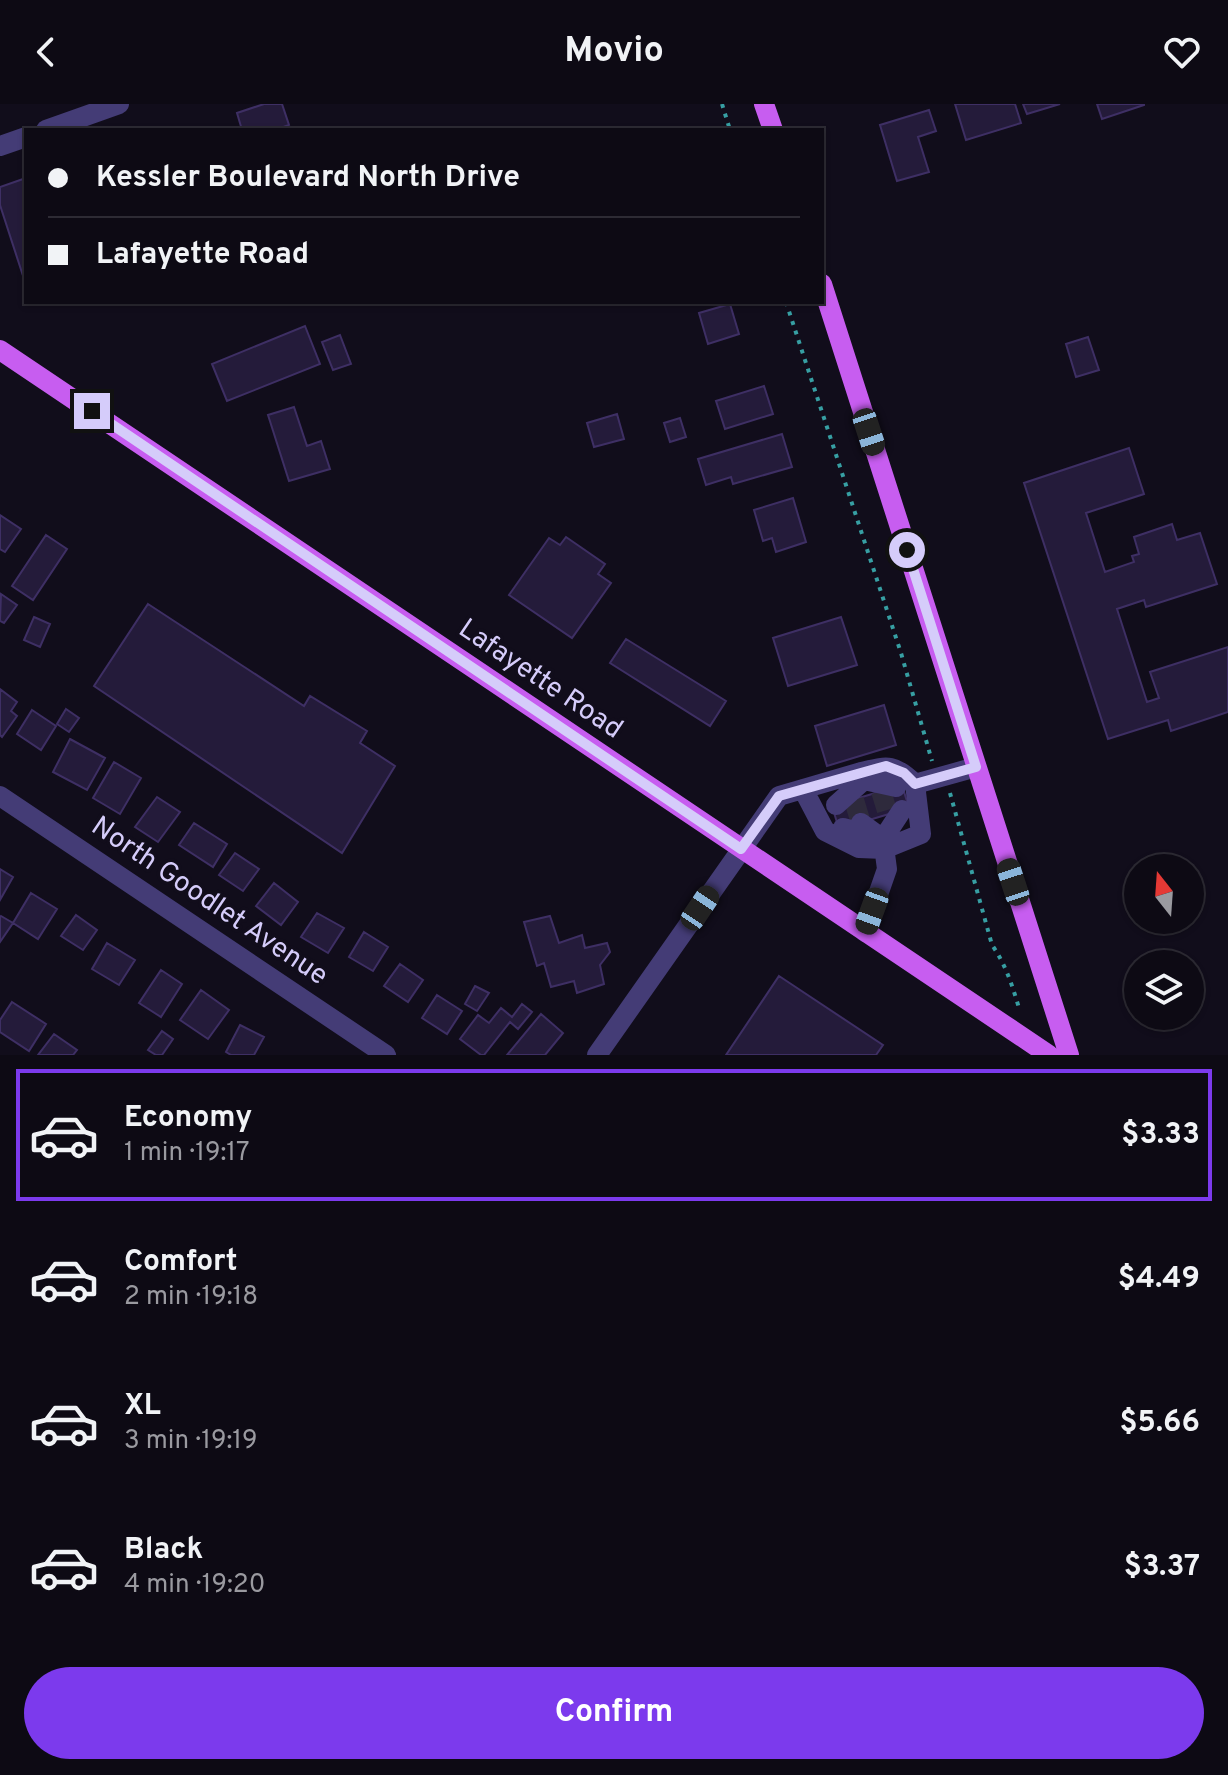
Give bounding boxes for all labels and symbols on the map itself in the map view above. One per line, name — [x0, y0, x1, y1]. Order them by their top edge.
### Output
route end — [74, 393, 110, 429]
car — [850, 405, 888, 459]
route start — [889, 532, 925, 568]
street label: Lafayette Road — [451, 612, 629, 748]
street label: North Goodlet Avenue — [84, 809, 334, 995]
north arrow — [1124, 854, 1204, 934]
car — [994, 855, 1032, 909]
car — [677, 881, 723, 935]
car — [853, 884, 891, 938]

